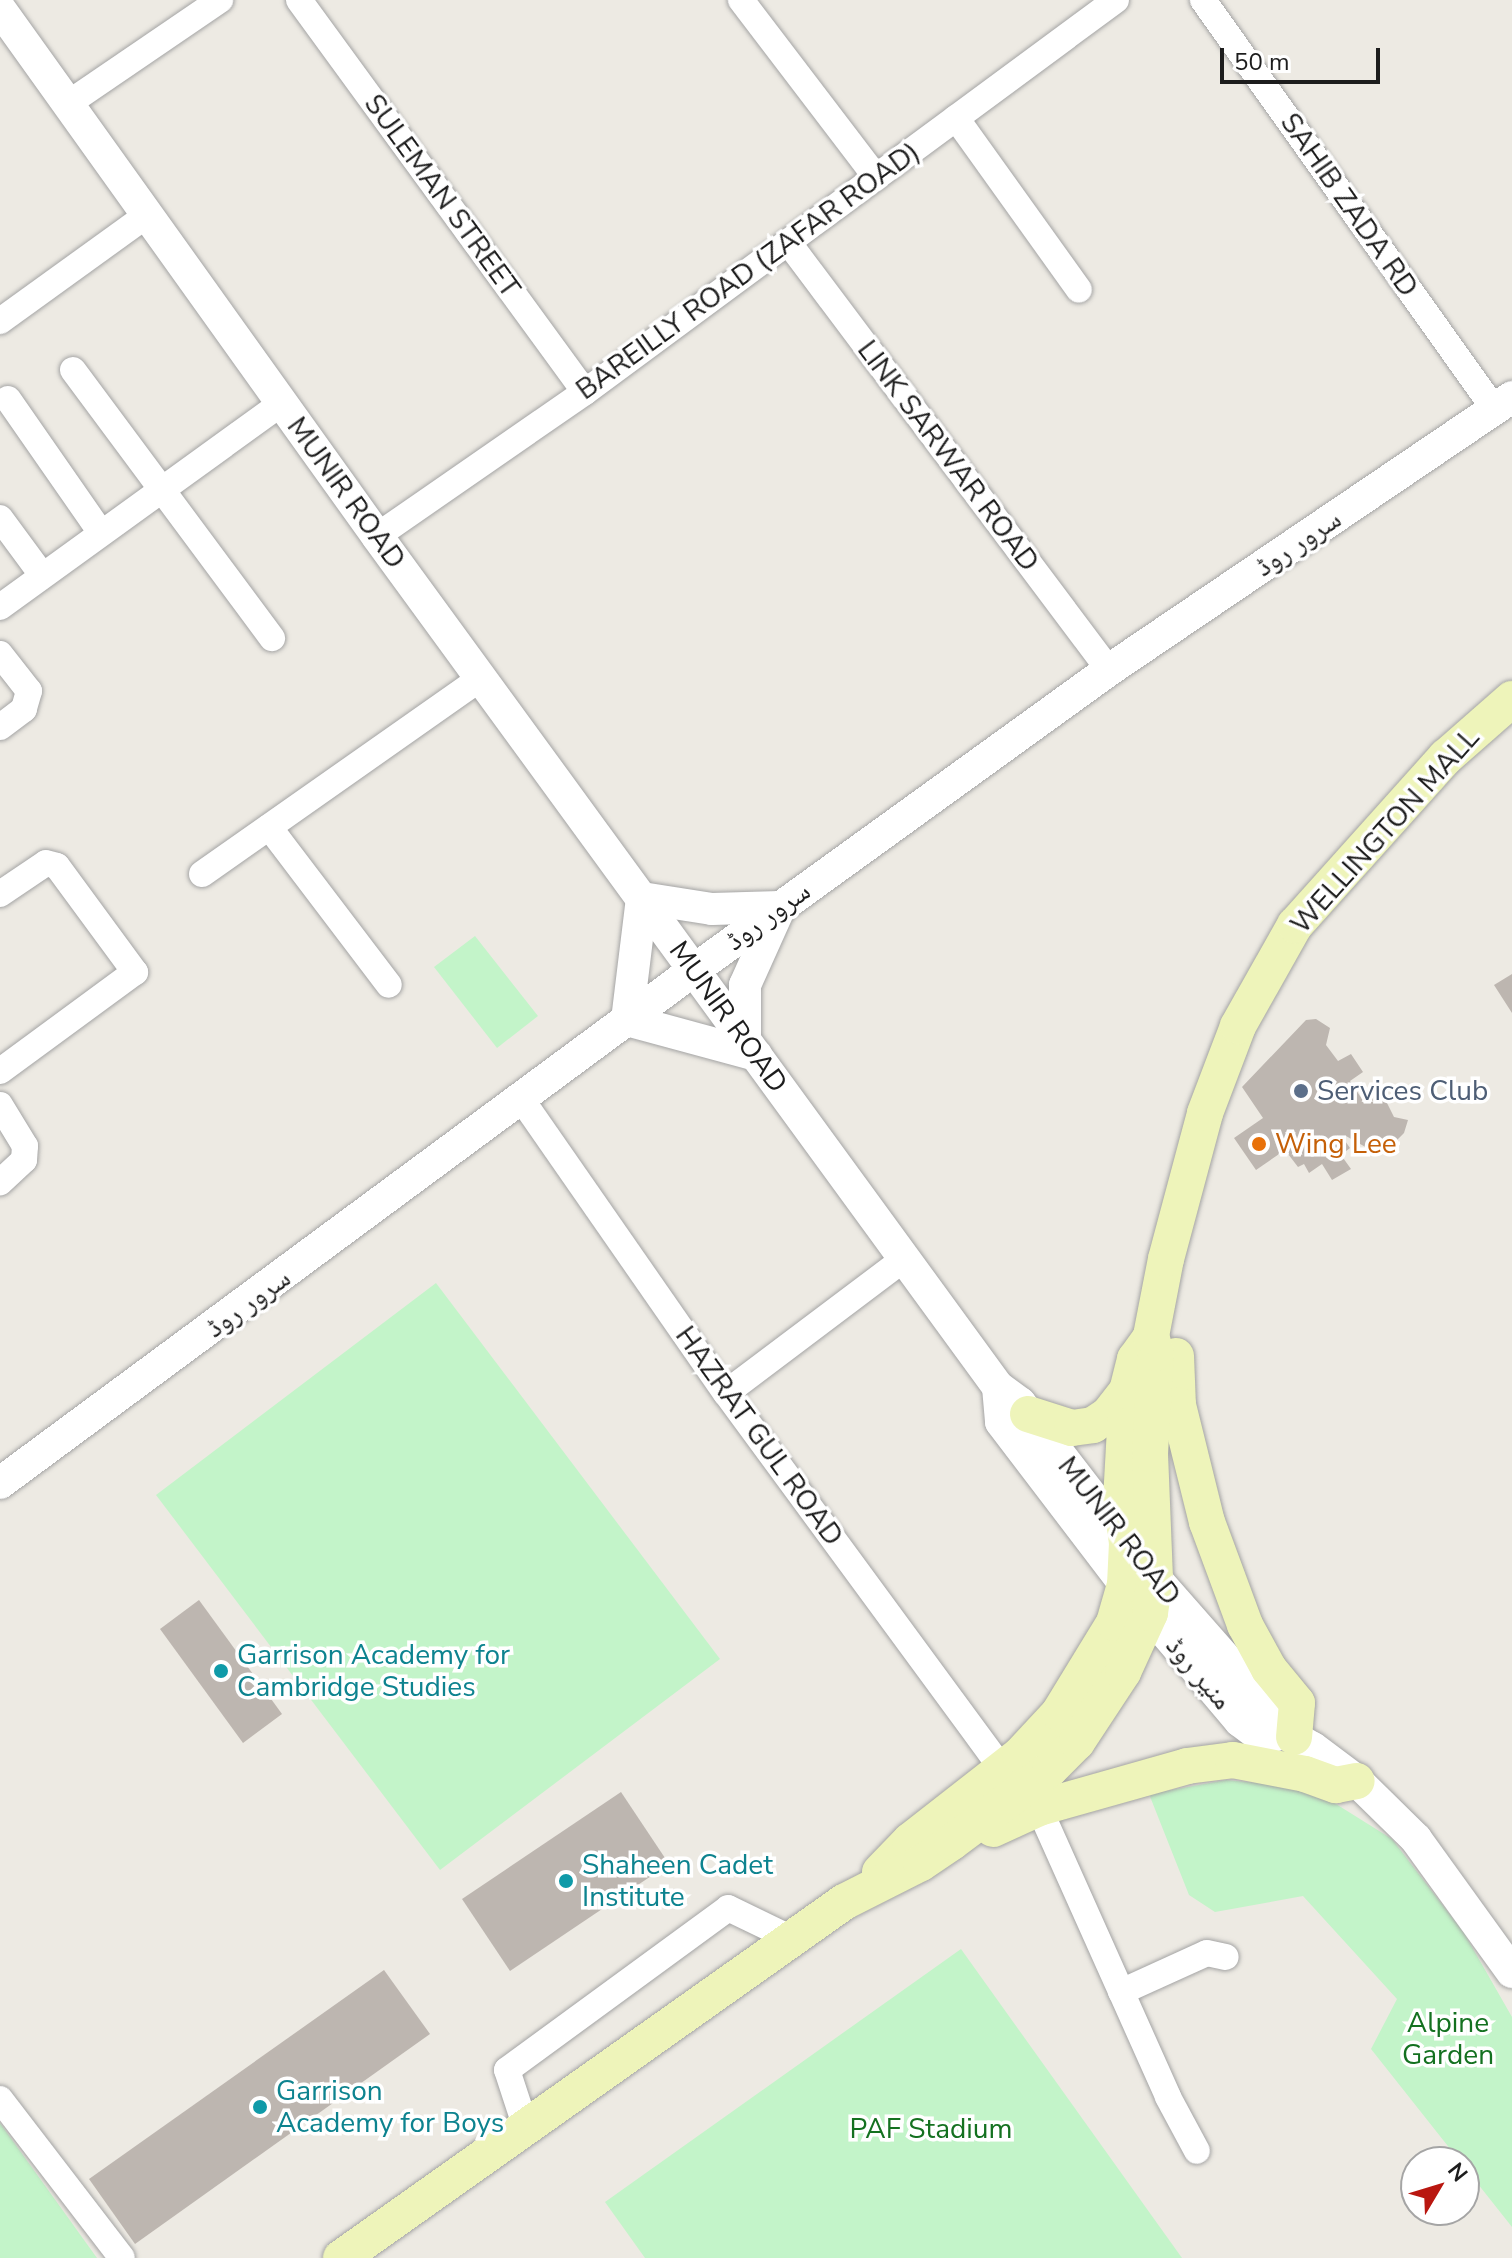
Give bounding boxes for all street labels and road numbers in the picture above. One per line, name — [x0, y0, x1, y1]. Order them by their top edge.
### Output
street label: SULEMAN STREET — [357, 88, 527, 304]
street label: SAHIB ZADA RD — [1273, 107, 1425, 303]
street label: BAREILLY ROAD (ZAFAR ROAD) — [570, 135, 926, 407]
street label: LINK SARWAR ROAD — [850, 334, 1046, 578]
street label: MUNIR ROAD — [280, 411, 412, 575]
street label: سرور روڈ — [1249, 502, 1347, 584]
street label: WELLINGTON MALL — [1284, 721, 1486, 941]
street label: سرور روڈ — [719, 874, 817, 958]
street label: MUNIR ROAD — [662, 935, 794, 1099]
street label: سرور روڈ — [199, 1261, 297, 1345]
street label: HAZRAT GUL ROAD — [668, 1320, 850, 1552]
street label: MUNIR ROAD — [1051, 1450, 1187, 1612]
street label: منیر روڈ — [1159, 1630, 1239, 1716]

